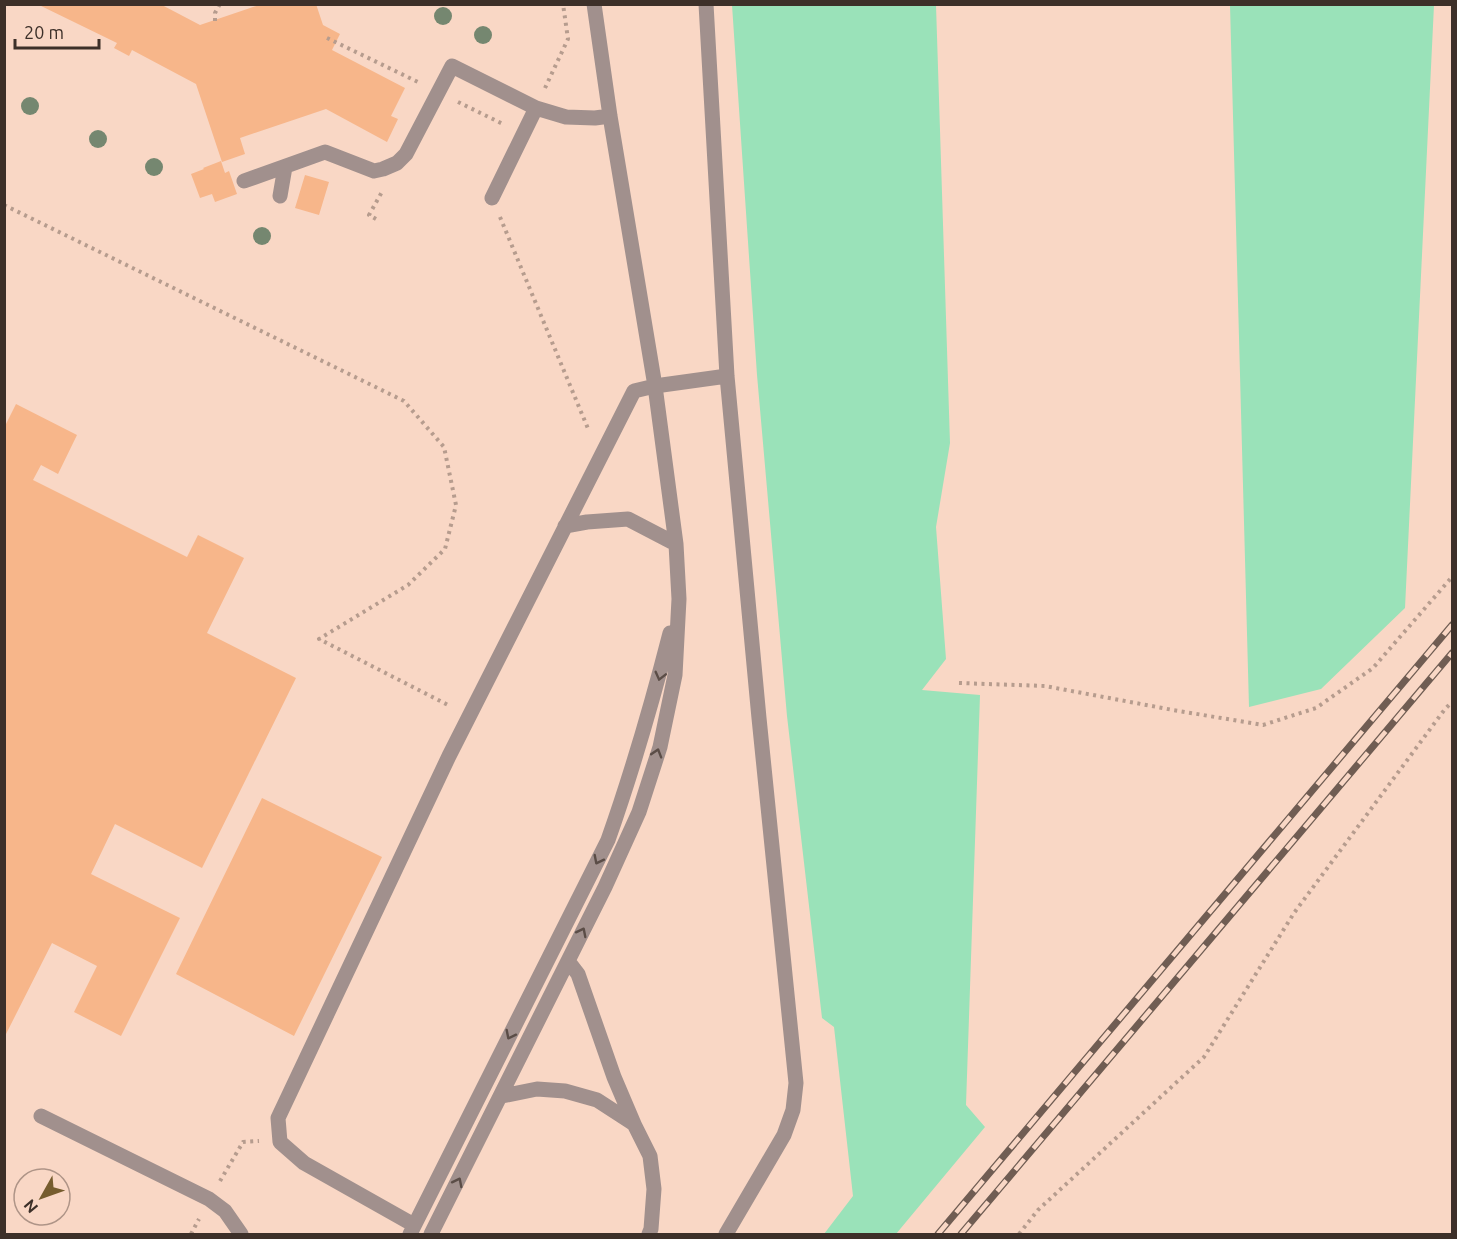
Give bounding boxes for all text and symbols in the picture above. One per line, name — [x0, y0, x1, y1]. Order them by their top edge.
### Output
scale bar — [15, 12, 99, 50]
text: 20 m — [24, 22, 64, 42]
one-way arrow — [654, 670, 667, 680]
one-way arrow — [650, 748, 662, 759]
one-way arrow — [594, 854, 605, 865]
one-way arrow — [575, 928, 586, 939]
one-way arrow — [506, 1028, 518, 1039]
north arrow — [12, 1167, 72, 1227]
one-way arrow — [451, 1178, 462, 1189]
text: N — [20, 1196, 41, 1217]

